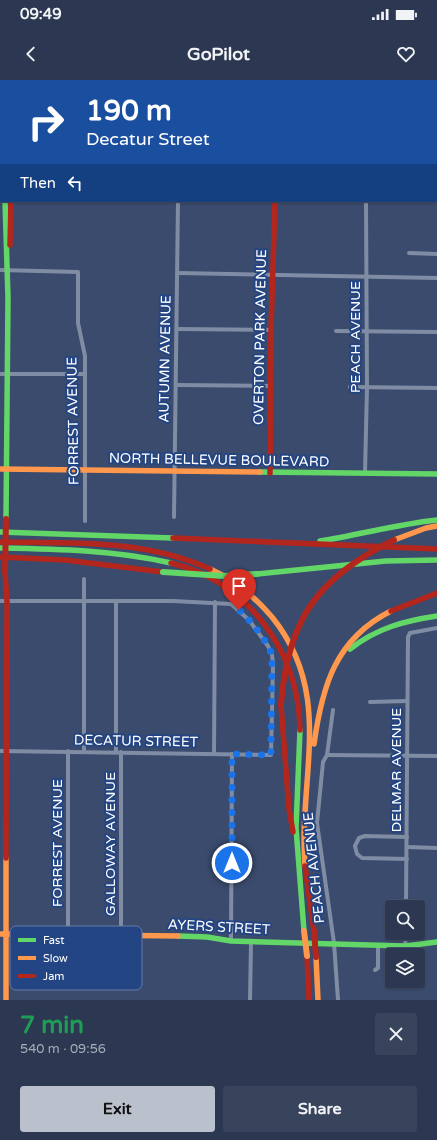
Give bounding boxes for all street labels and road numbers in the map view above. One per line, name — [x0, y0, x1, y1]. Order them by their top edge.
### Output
street label: OVERTON PARK AVENUE — [250, 249, 270, 425]
street label: PEACH AVENUE — [347, 281, 364, 393]
street label: AUTUMN AVENUE — [155, 295, 175, 423]
street label: FORREST AVENUE — [63, 357, 83, 485]
street label: NORTH BELLEVUE BOULEVARD — [109, 450, 329, 470]
street label: DELMAR AVENUE — [388, 708, 405, 832]
street label: DECATUR STREET — [74, 731, 199, 751]
street label: GALLOWAY AVENUE — [102, 772, 119, 916]
street label: FORREST AVENUE — [49, 779, 66, 907]
street label: PEACH AVENUE — [300, 811, 328, 924]
street label: AYERS STREET — [167, 916, 271, 938]

